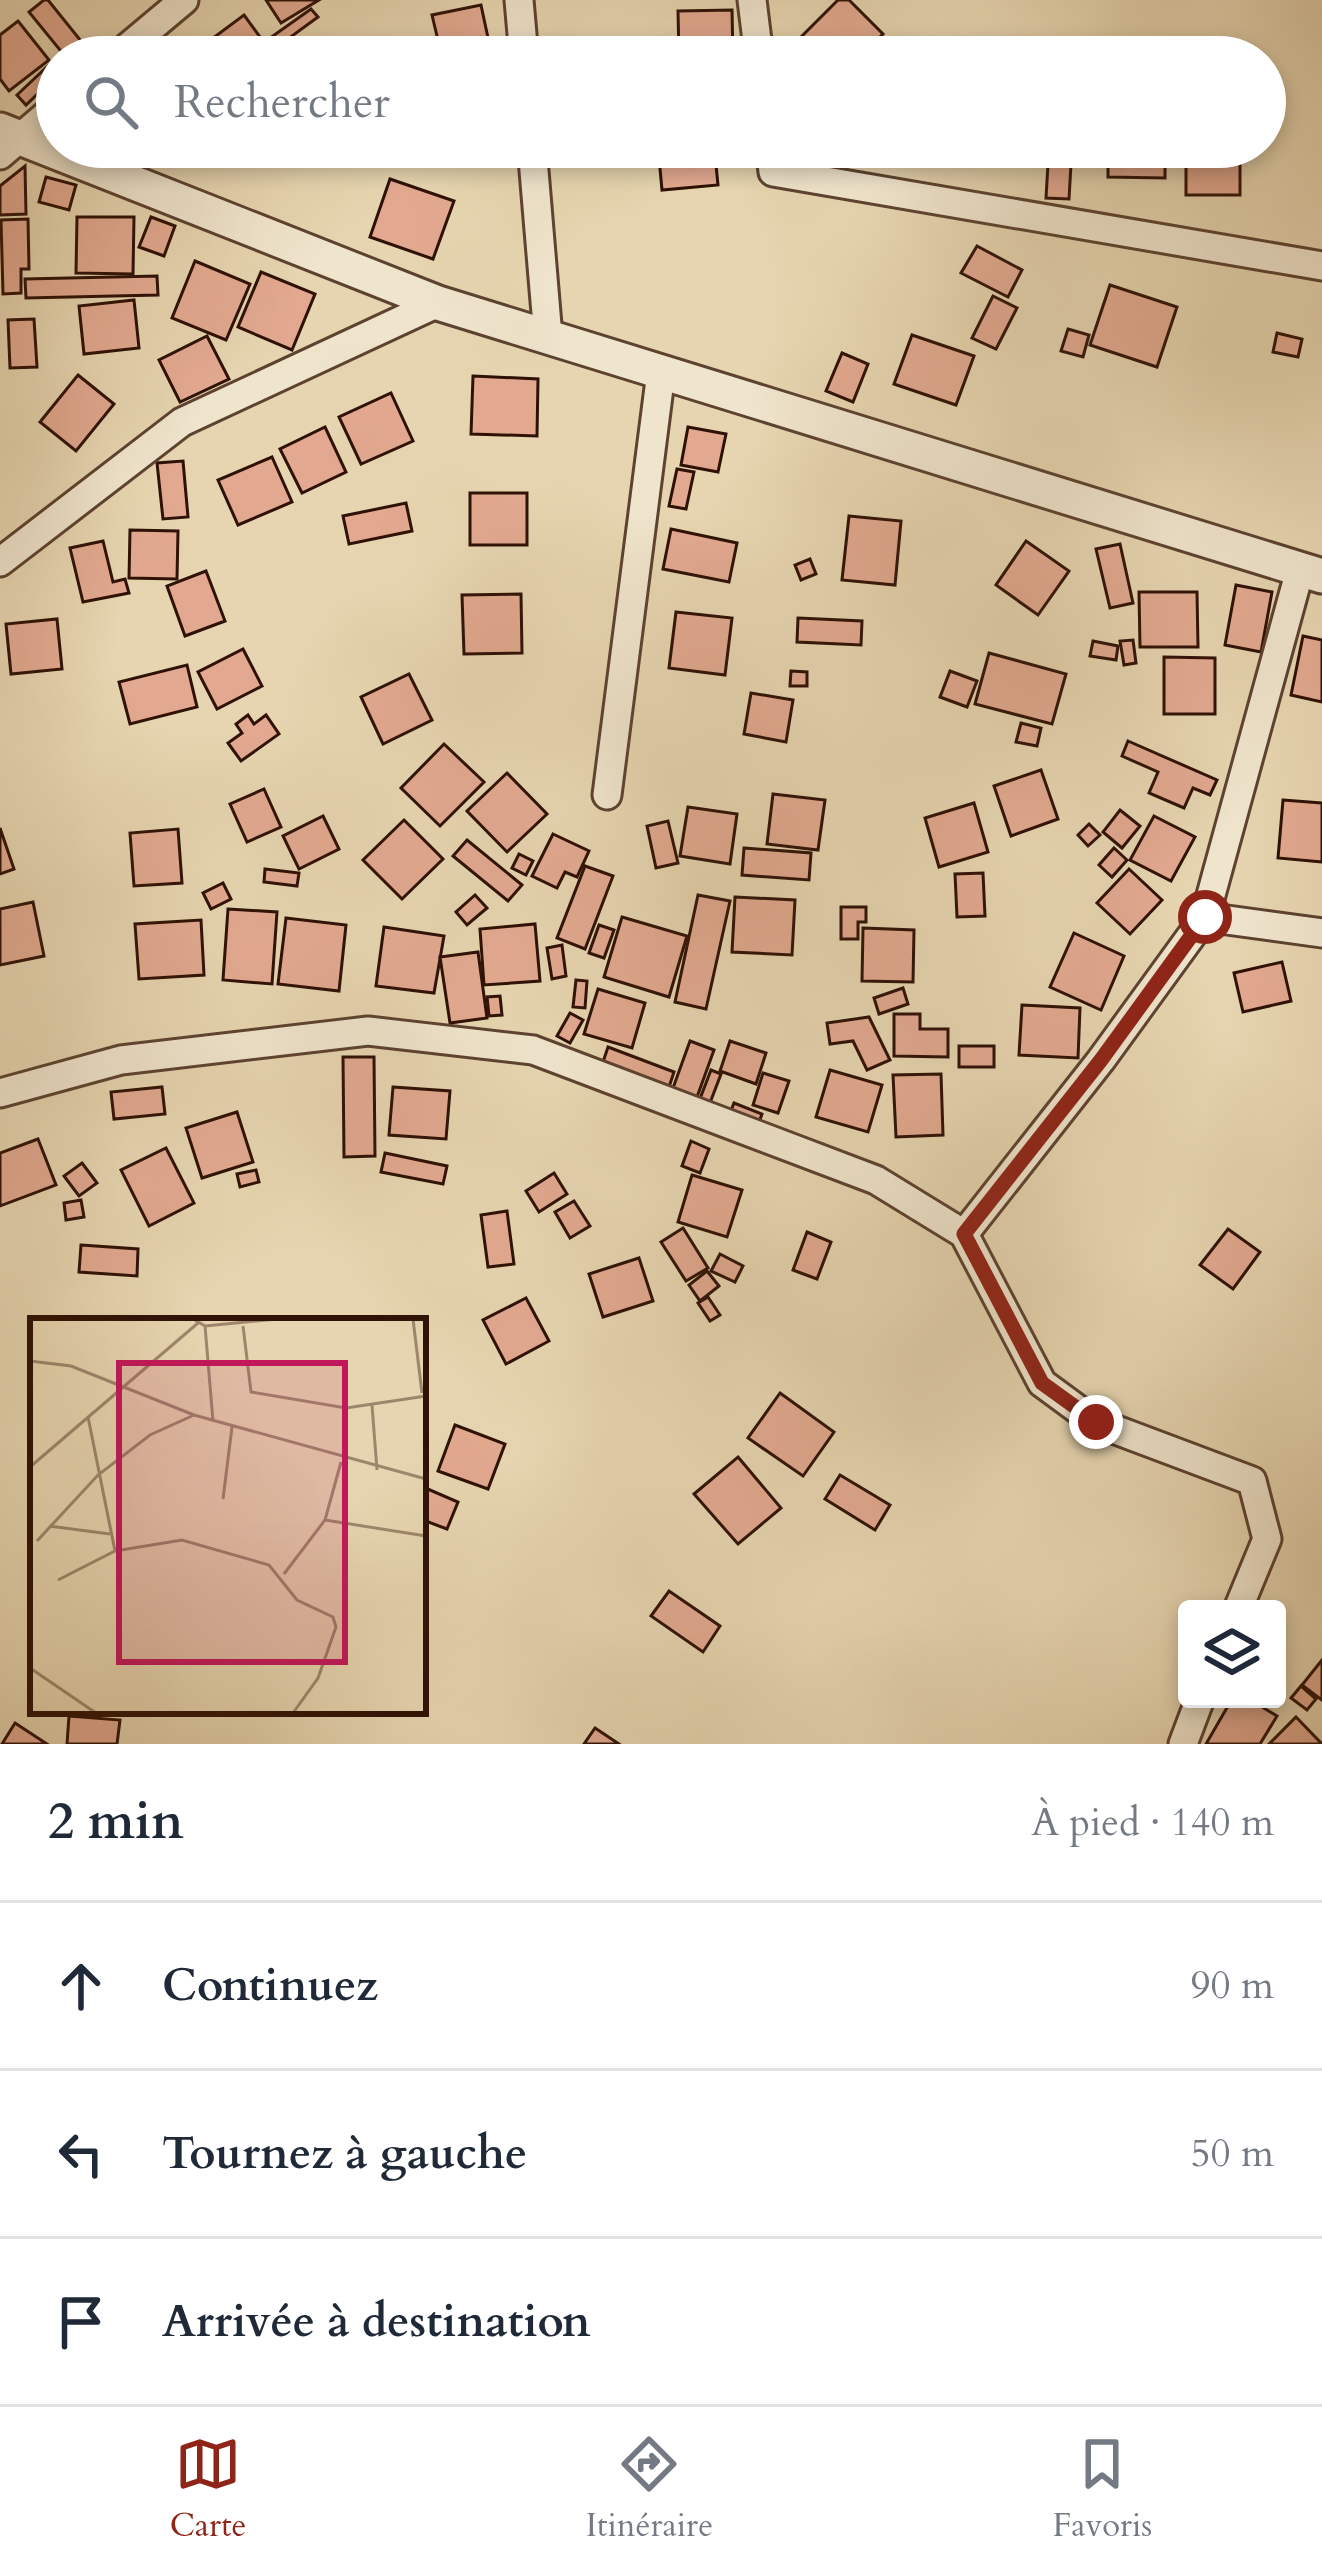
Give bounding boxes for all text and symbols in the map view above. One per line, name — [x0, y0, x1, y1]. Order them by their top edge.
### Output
search box — [36, 36, 1286, 168]
icon: search — [78, 69, 144, 135]
text: Rechercher — [174, 72, 390, 133]
route start — [1178, 890, 1232, 944]
inset map — [30, 1318, 426, 1714]
route end — [1069, 1395, 1123, 1449]
map controls — [1178, 1600, 1286, 1708]
button: layers — [1178, 1600, 1286, 1708]
text: 2 min — [48, 1787, 184, 1857]
text: À pied · 140 m — [1031, 1796, 1274, 1849]
icon: ahead — [48, 1953, 114, 2019]
text: Continuez — [162, 1955, 378, 2016]
text: 90 m — [1191, 1959, 1274, 2012]
icon: left — [48, 2121, 114, 2187]
text: Tournez à gauche — [162, 2123, 527, 2184]
text: 50 m — [1191, 2127, 1274, 2180]
icon: arrive — [48, 2289, 114, 2355]
text: Arrivée à destination — [162, 2291, 591, 2352]
tab: Carte — [170, 2431, 247, 2548]
tab: Itinéraire — [586, 2431, 713, 2548]
tab: Favoris — [1052, 2431, 1152, 2548]

